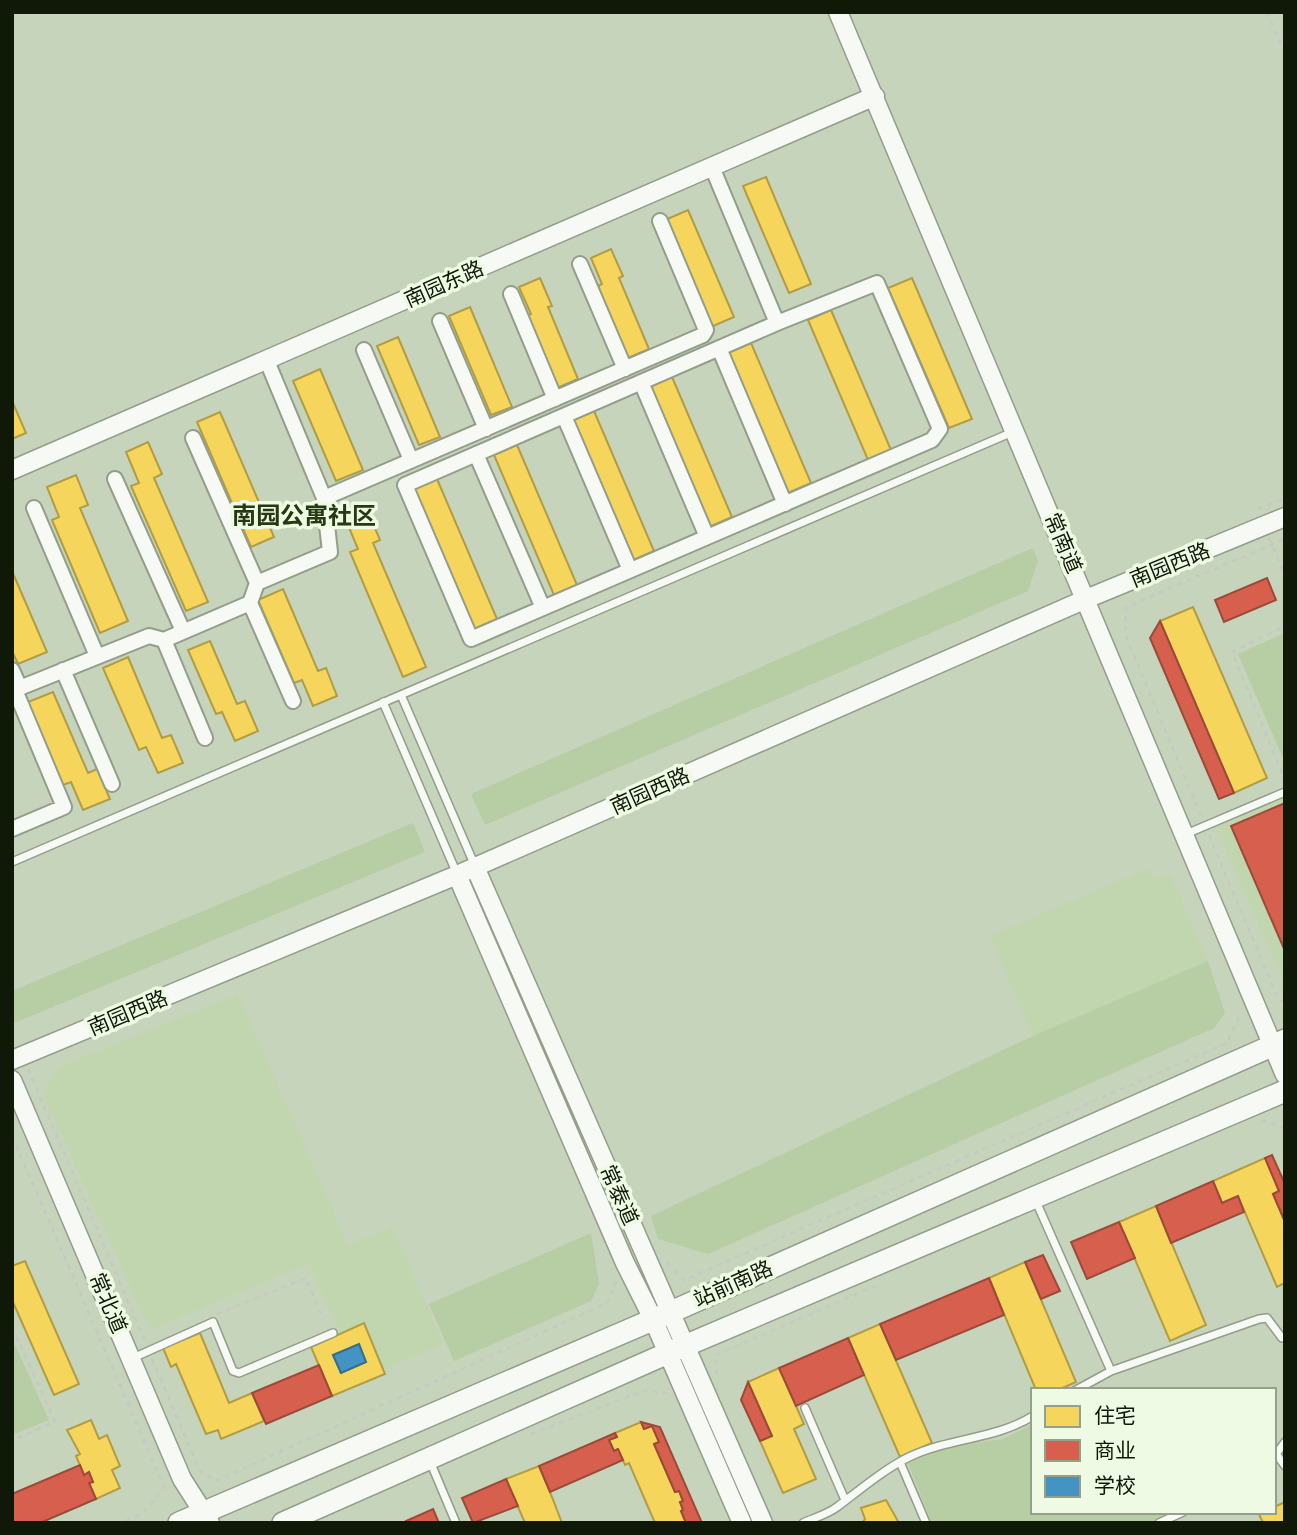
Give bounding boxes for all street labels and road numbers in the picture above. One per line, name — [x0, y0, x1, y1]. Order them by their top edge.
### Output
street label: 南园东路 — [400, 254, 487, 311]
street label: 常南道 — [1041, 509, 1088, 576]
street label: 南园西路 — [1126, 536, 1213, 591]
street label: 南园西路 — [606, 761, 693, 818]
street label: 南园西路 — [84, 984, 171, 1040]
street label: 常泰道 — [596, 1161, 645, 1228]
street label: 站前南路 — [689, 1254, 776, 1311]
street label: 常北道 — [86, 1269, 133, 1336]

